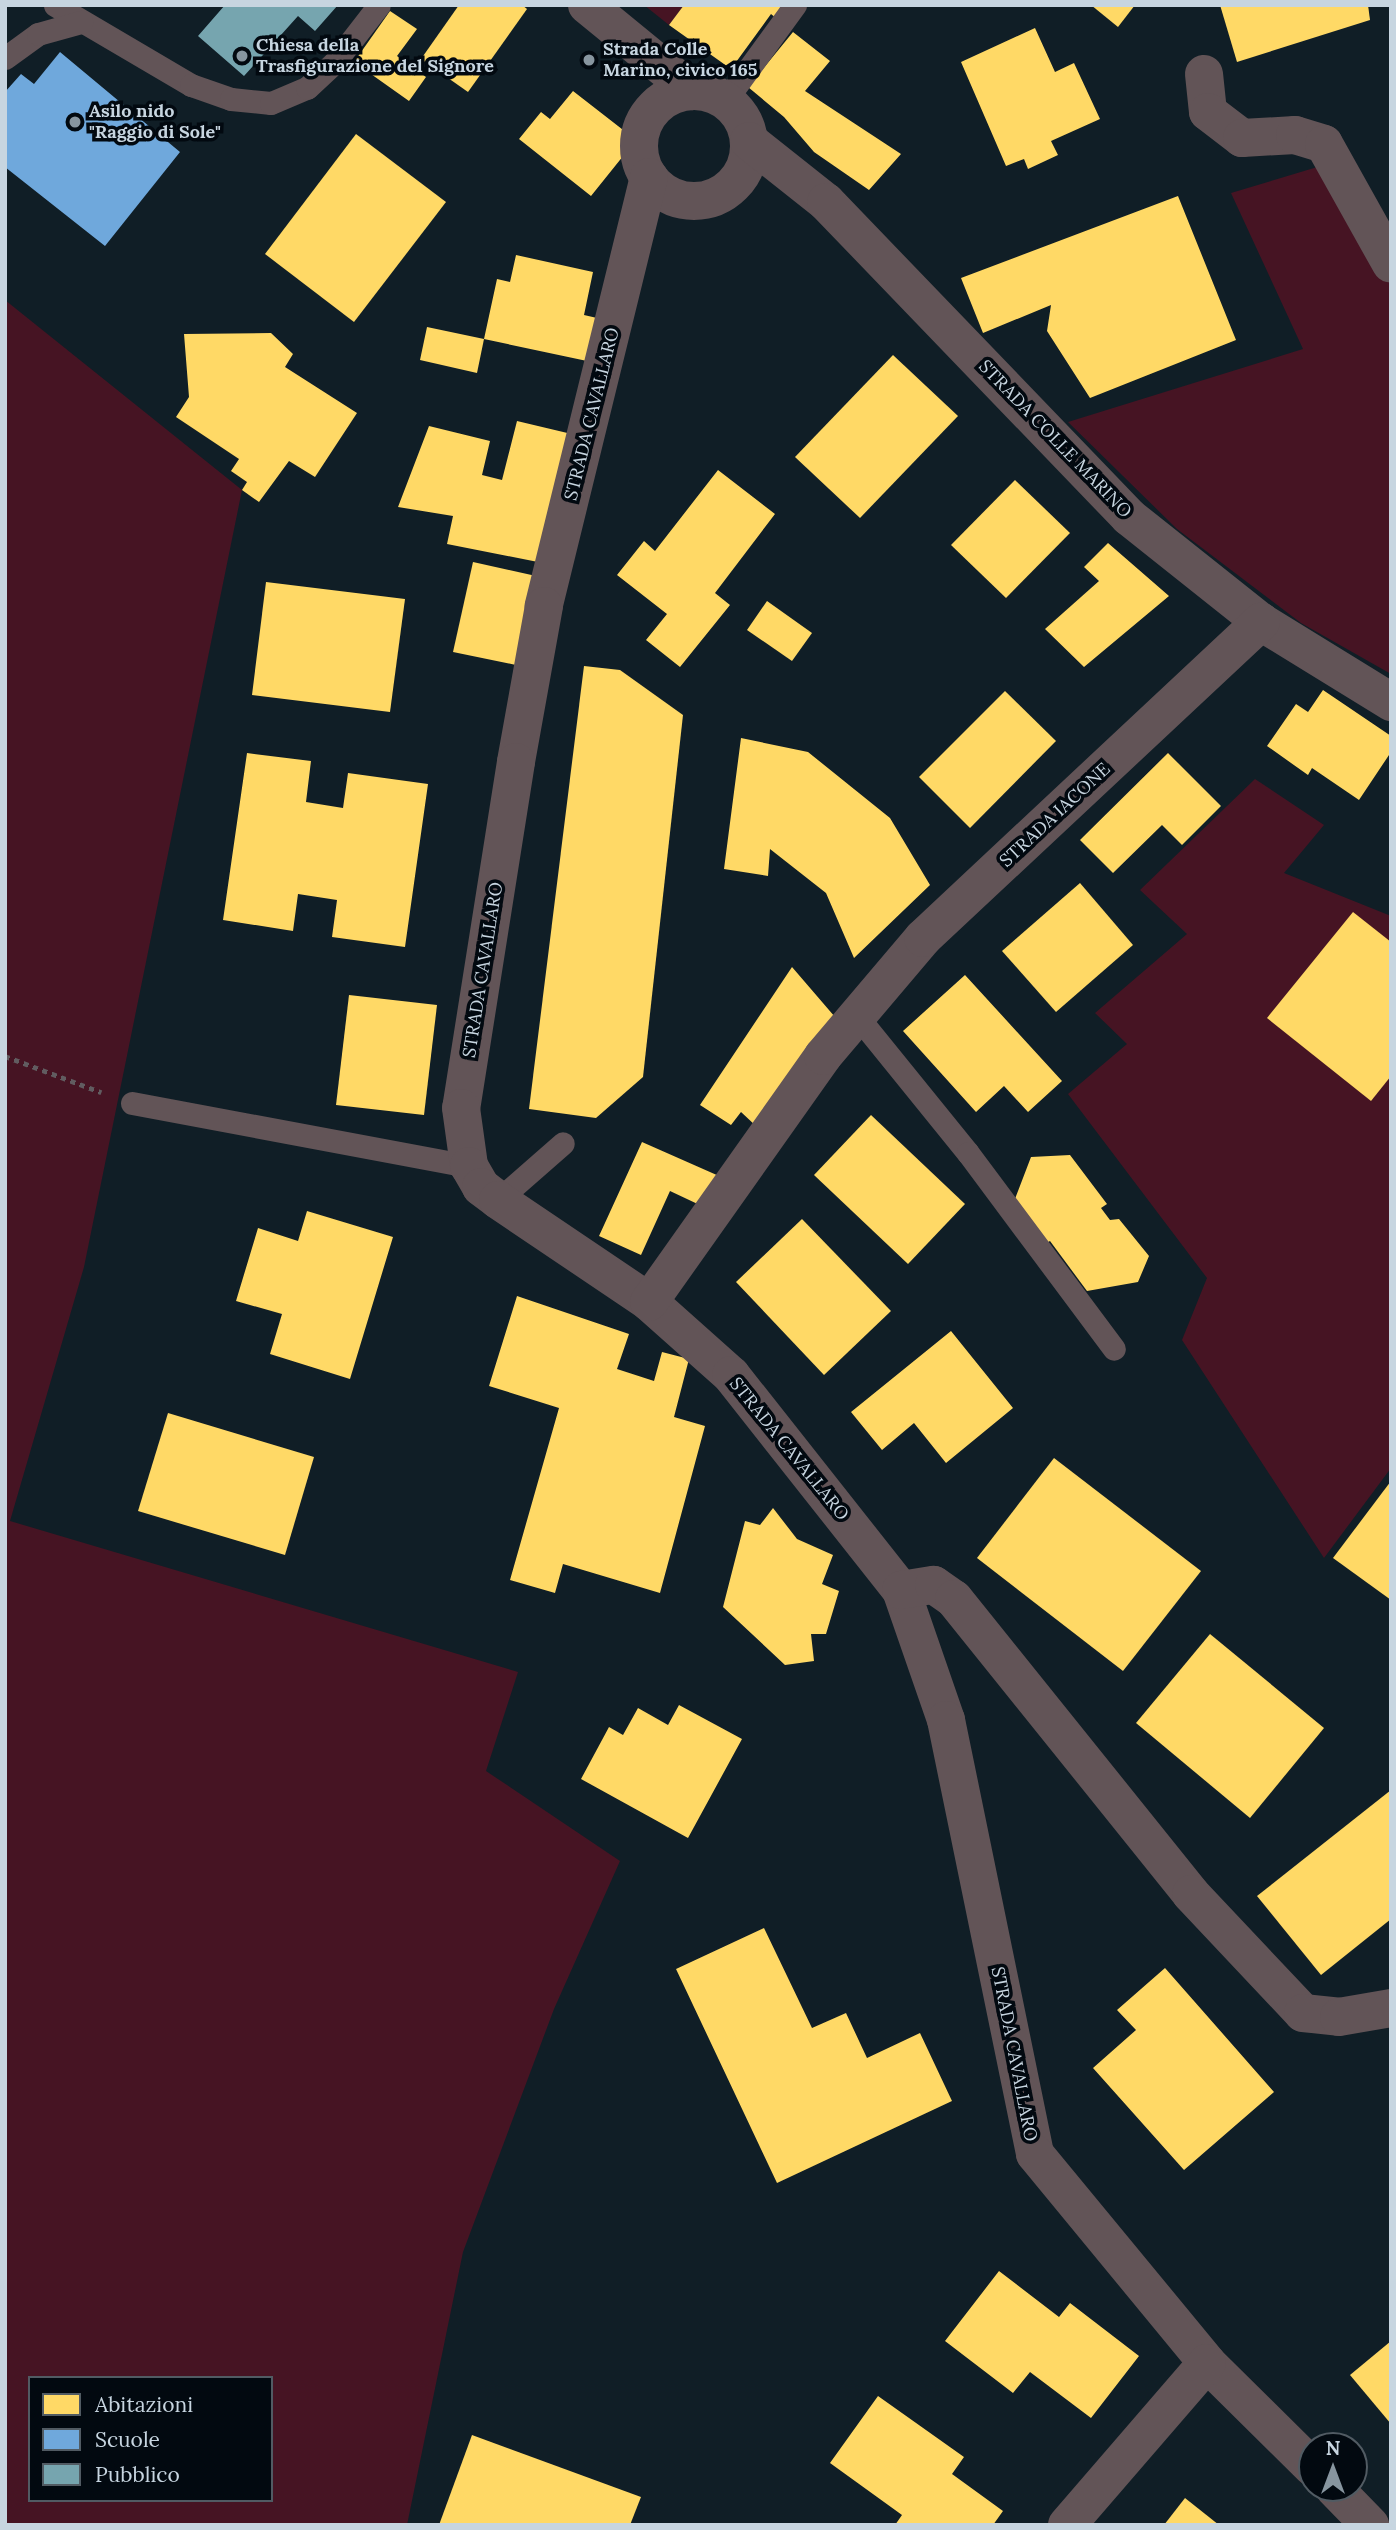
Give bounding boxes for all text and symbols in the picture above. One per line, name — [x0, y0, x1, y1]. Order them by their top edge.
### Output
place label: Chiesa della Trasfigurazione del Signore — [256, 35, 494, 78]
place label: Strada Colle Marino, civico 165 — [603, 39, 757, 82]
marker: Chiesa della Trasfigurazione del Signore — [234, 48, 250, 64]
marker: Strada Colle Marino, civico 165 — [581, 52, 597, 68]
place label: Asilo nido "Raggio di Sole" — [89, 101, 221, 144]
marker: Asilo nido "Raggio di Sole" — [67, 114, 83, 130]
street label: STRADA CAVALLARO — [560, 325, 624, 503]
street label: STRADA COLLE MARINO — [974, 356, 1136, 522]
street label: STRADA IACONE — [995, 758, 1115, 872]
street label: STRADA CAVALLARO — [458, 881, 508, 1059]
street label: STRADA CAVALLARO — [725, 1373, 853, 1525]
street label: STRADA CAVALLARO — [986, 1965, 1042, 2143]
legend — [28, 2376, 273, 2502]
text: Abitazioni — [95, 2391, 193, 2418]
text: Scuole — [95, 2426, 160, 2453]
north arrow — [1298, 2432, 1368, 2502]
text: N — [1326, 2436, 1340, 2460]
text: Pubblico — [95, 2461, 180, 2488]

